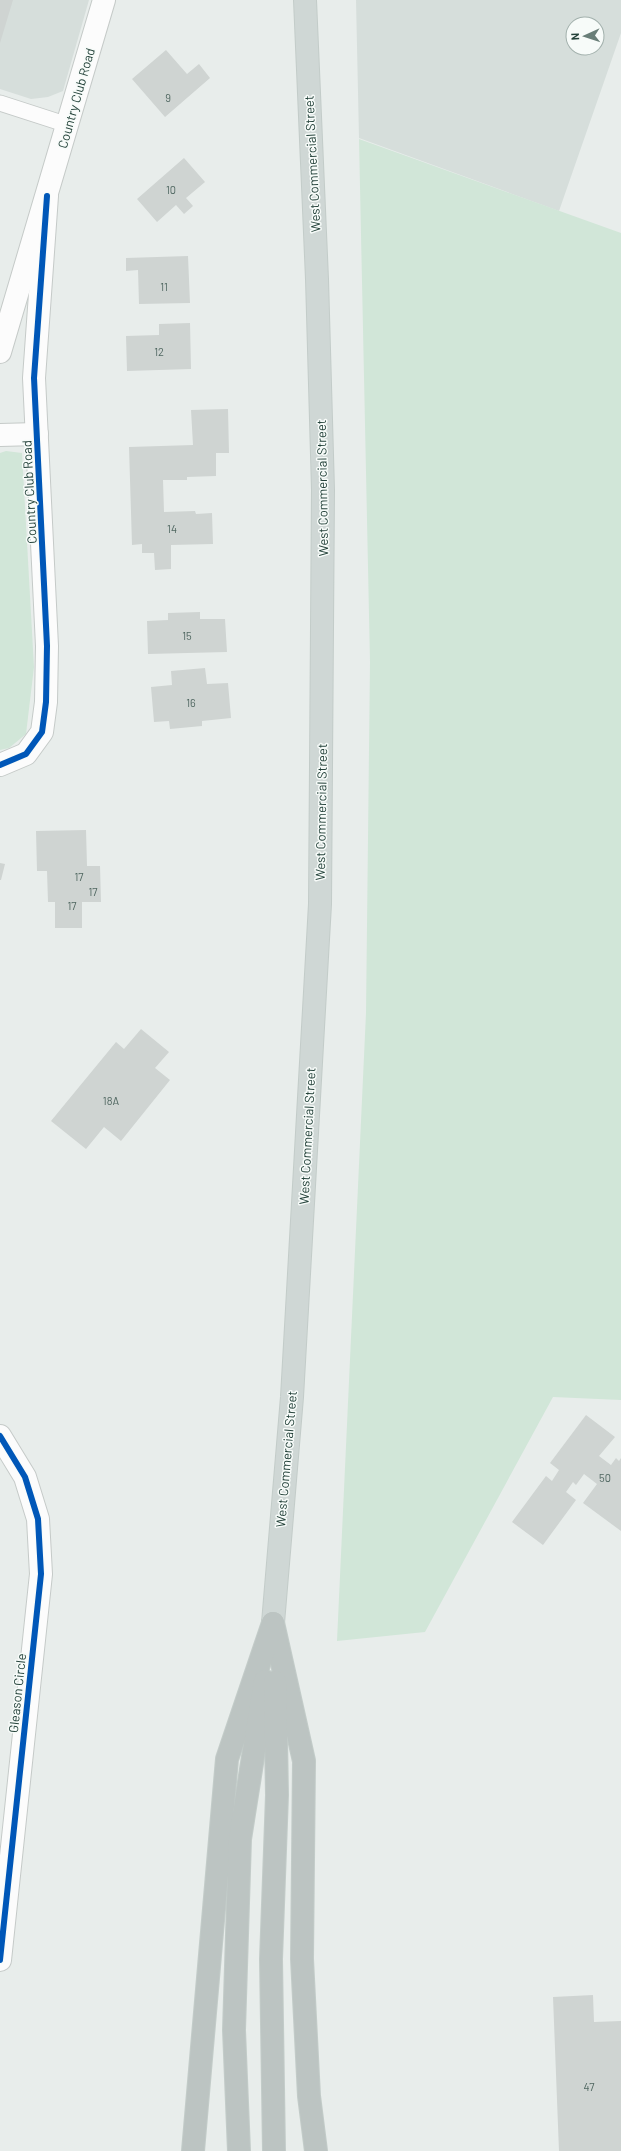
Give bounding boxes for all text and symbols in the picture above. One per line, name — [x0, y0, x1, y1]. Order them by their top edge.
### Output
north arrow — [565, 16, 605, 56]
text: N — [568, 33, 581, 41]
street label: Country Club Road — [54, 46, 98, 150]
house number: 9 — [165, 91, 171, 104]
street label: West Commercial Street — [300, 95, 324, 233]
house number: 10 — [166, 183, 176, 196]
house number: 11 — [160, 280, 168, 293]
house number: 12 — [154, 345, 164, 358]
street label: West Commercial Street — [313, 419, 331, 557]
street label: Country Club Road — [18, 440, 40, 544]
house number: 14 — [167, 522, 177, 535]
house number: 15 — [182, 629, 192, 642]
house number: 16 — [186, 696, 196, 709]
street label: West Commercial Street — [312, 743, 330, 881]
house number: 17 — [74, 870, 84, 883]
house number: 17 — [88, 885, 98, 898]
house number: 17 — [67, 899, 77, 912]
street label: West Commercial Street — [295, 1067, 319, 1205]
house number: 18A — [103, 1094, 119, 1107]
street label: West Commercial Street — [272, 1390, 300, 1528]
house number: 50 — [599, 1471, 611, 1484]
street label: Gleason Circle — [5, 1652, 29, 1734]
house number: 47 — [584, 2080, 594, 2093]

